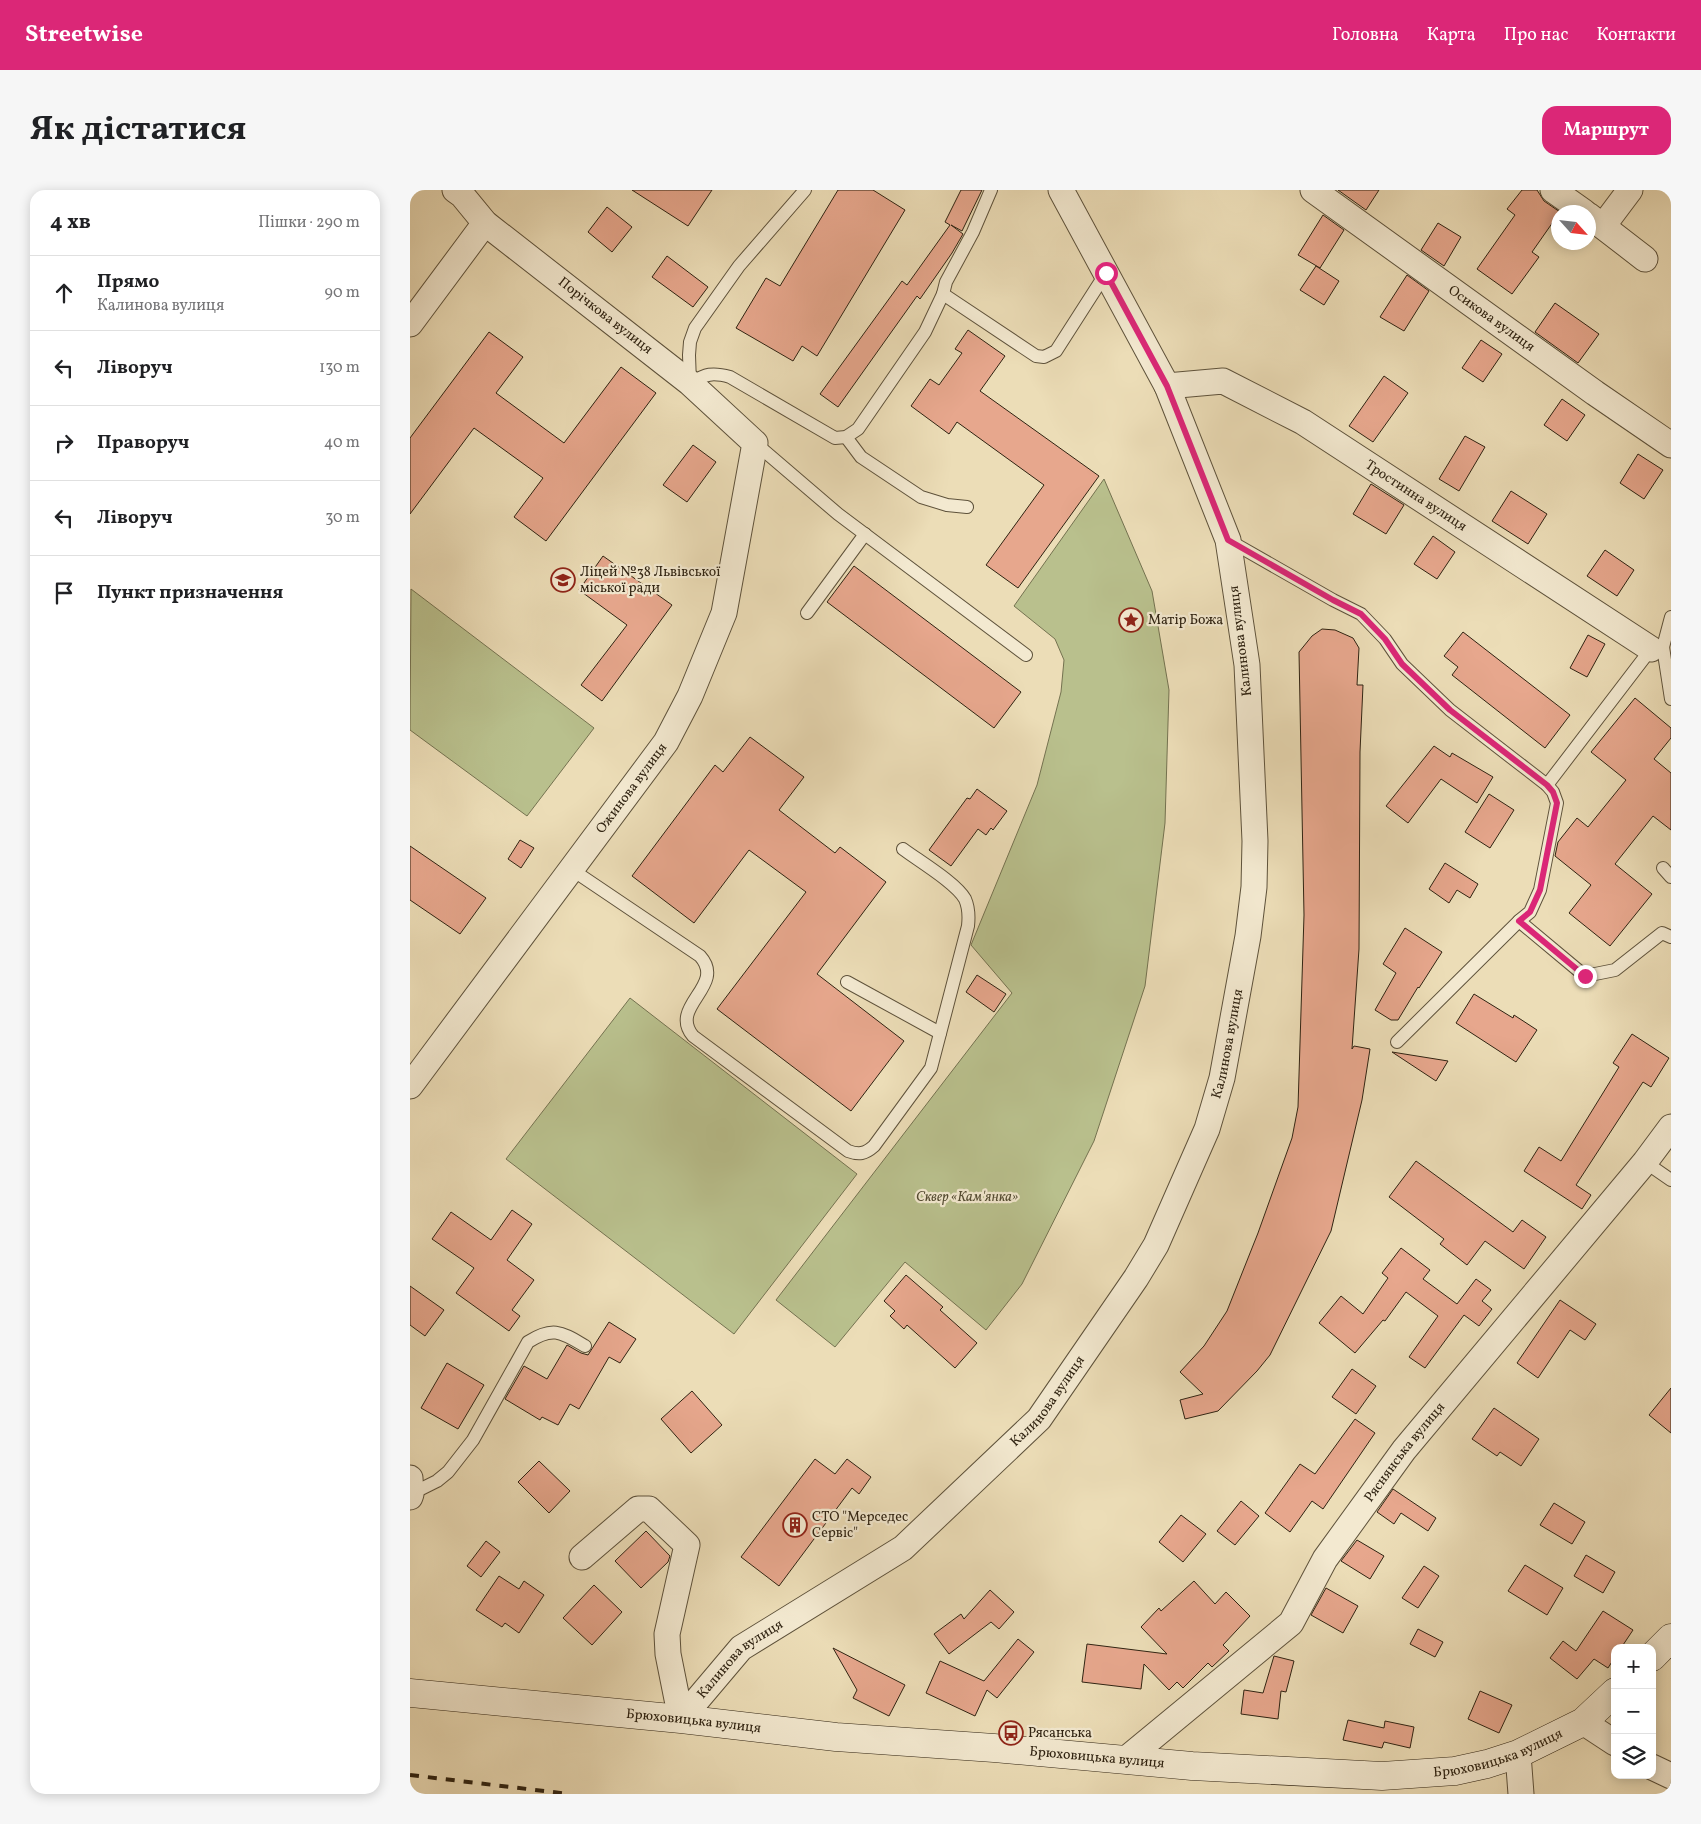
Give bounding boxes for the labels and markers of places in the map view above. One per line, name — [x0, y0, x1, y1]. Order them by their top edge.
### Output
place label: Ліцей №38 Львівської міської ради — [580, 563, 720, 598]
school or university icon: Ліцей №38 Львівської міської ради — [550, 567, 576, 593]
place icon: Матір Божа — [1118, 607, 1144, 633]
place label: Матір Божа — [1148, 611, 1223, 630]
place label: СТО "Мерседес Сервіс" — [812, 1508, 908, 1543]
building icon: СТО "Мерседес Сервіс" — [782, 1512, 808, 1538]
bus stop icon: Рясанська — [998, 1720, 1024, 1746]
place label: Рясанська — [1028, 1724, 1092, 1743]

